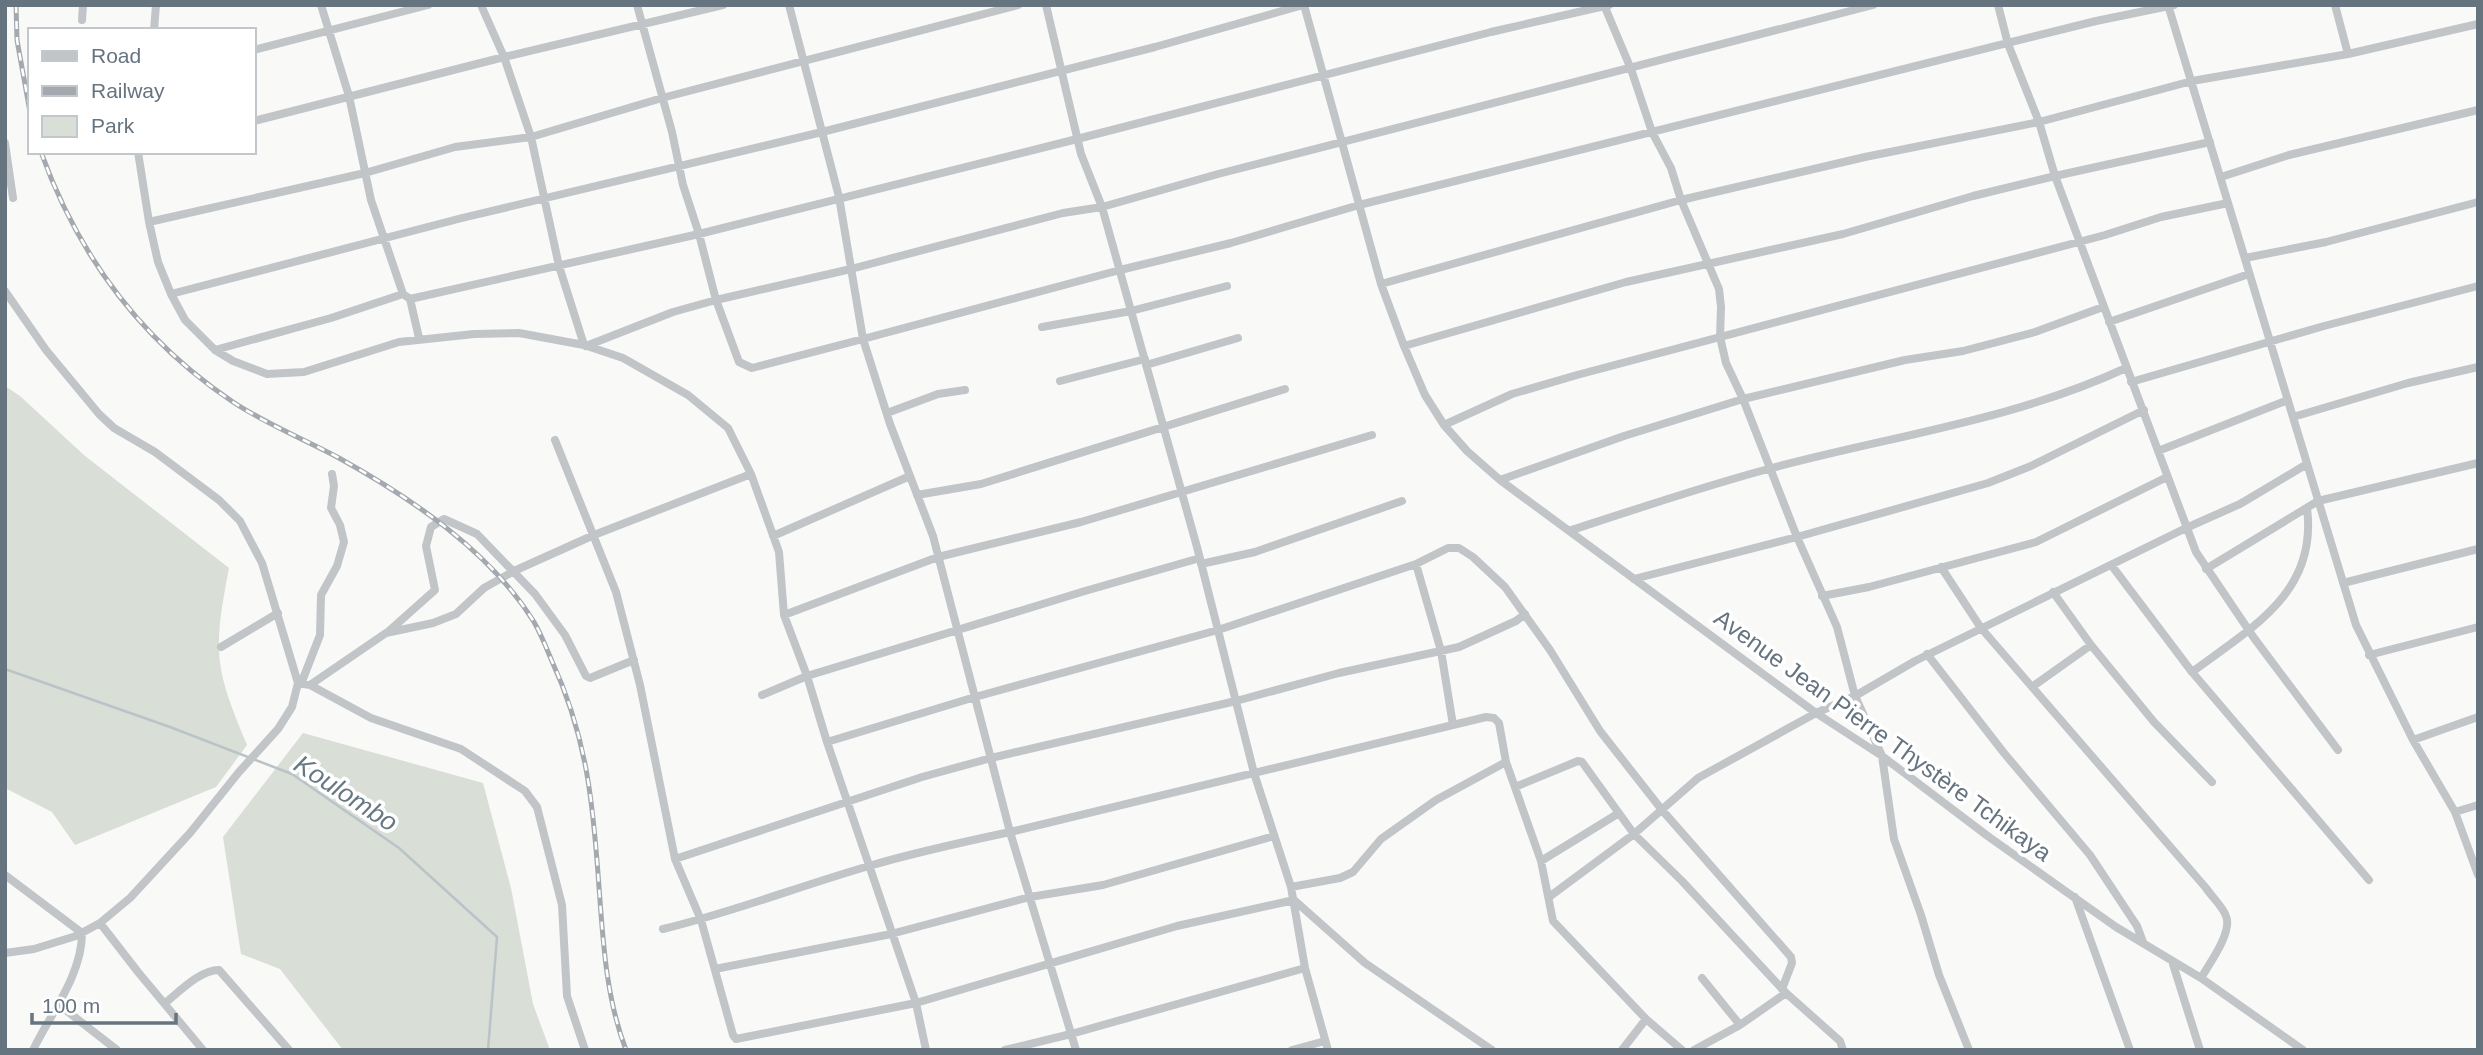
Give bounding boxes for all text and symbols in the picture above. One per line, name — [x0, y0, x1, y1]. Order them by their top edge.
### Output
legend — [28, 28, 256, 154]
text: Road — [91, 44, 141, 67]
text: Railway — [91, 79, 165, 102]
text: Park — [91, 114, 135, 137]
street label: Avenue Jean Pierre Thystère Tchikaya — [1709, 604, 2057, 867]
water label: Koulombo — [289, 749, 403, 837]
scale bar — [32, 982, 175, 1026]
text: 100 m — [42, 994, 100, 1017]

